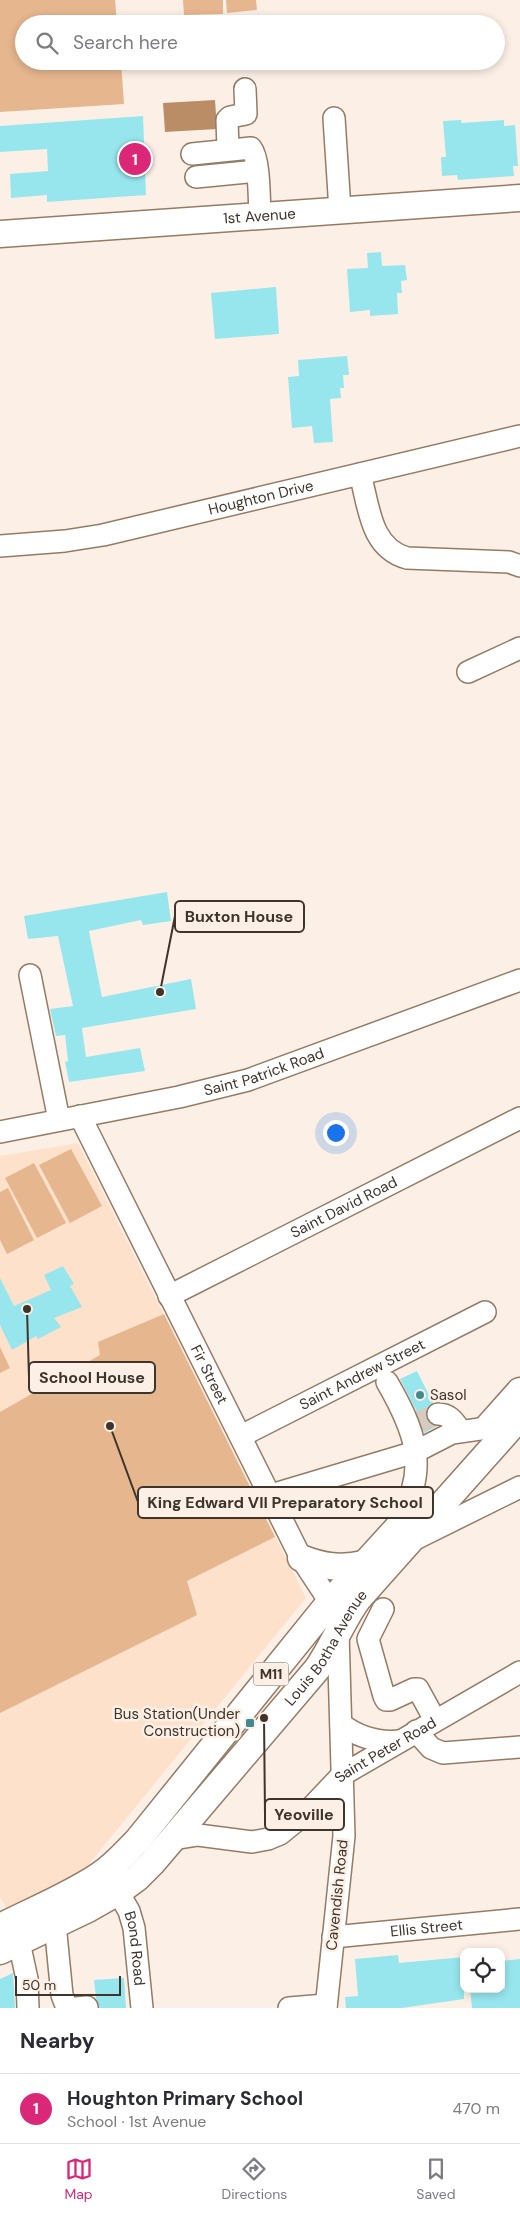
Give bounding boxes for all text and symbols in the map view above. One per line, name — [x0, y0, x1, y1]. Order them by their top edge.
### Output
search box — [15, 15, 505, 70]
icon: search — [33, 29, 61, 57]
text: Search here — [73, 30, 178, 55]
pin: 1 — [119, 140, 151, 178]
street label: 1st Avenue — [222, 204, 296, 229]
street label: Houghton Drive — [206, 475, 316, 520]
callout: Buxton House — [175, 901, 304, 932]
text: Buxton House — [185, 906, 293, 927]
street label: Saint Patrick Road — [202, 1043, 327, 1101]
your location — [323, 1120, 349, 1146]
street label: Saint David Road — [287, 1172, 401, 1243]
street label: Saint Andrew Street — [296, 1334, 429, 1415]
street label: Fir Street — [186, 1342, 232, 1408]
callout: School House — [29, 1362, 155, 1393]
text: School House — [39, 1367, 145, 1388]
place label: Sasol — [430, 1385, 467, 1405]
marker: Sasol — [414, 1389, 426, 1401]
callout: King Edward VII Preparatory School — [138, 1487, 433, 1518]
text: King Edward VII Preparatory School — [147, 1492, 423, 1513]
street label: Louis Botha Avenue — [280, 1586, 372, 1710]
road number: M11 — [254, 1662, 288, 1686]
place label: Bus Station(Under Construction) — [114, 1704, 240, 1741]
street label: Saint Peter Road — [330, 1713, 440, 1787]
marker: Bus Station(Under Construction) — [244, 1717, 256, 1729]
callout: Yeoville — [265, 1799, 344, 1830]
text: Yeoville — [274, 1804, 334, 1825]
street label: Cavendish Road — [321, 1839, 353, 1951]
street label: Bond Road — [120, 1909, 150, 1987]
street label: Ellis Street — [389, 1915, 464, 1941]
map controls — [460, 1948, 505, 1993]
button: locate — [460, 1948, 505, 1993]
scale bar — [15, 1973, 121, 1996]
text: 50 m — [22, 1976, 56, 1994]
text: Nearby — [20, 2027, 94, 2055]
text: Houghton Primary School — [67, 2086, 303, 2111]
text: 1 — [33, 2098, 39, 2119]
text: 470 m — [453, 2098, 500, 2119]
text: School · 1st Avenue — [67, 2111, 206, 2132]
tab: Map — [64, 2155, 93, 2203]
tab: Directions — [222, 2155, 287, 2203]
tab: Saved — [416, 2155, 456, 2203]

